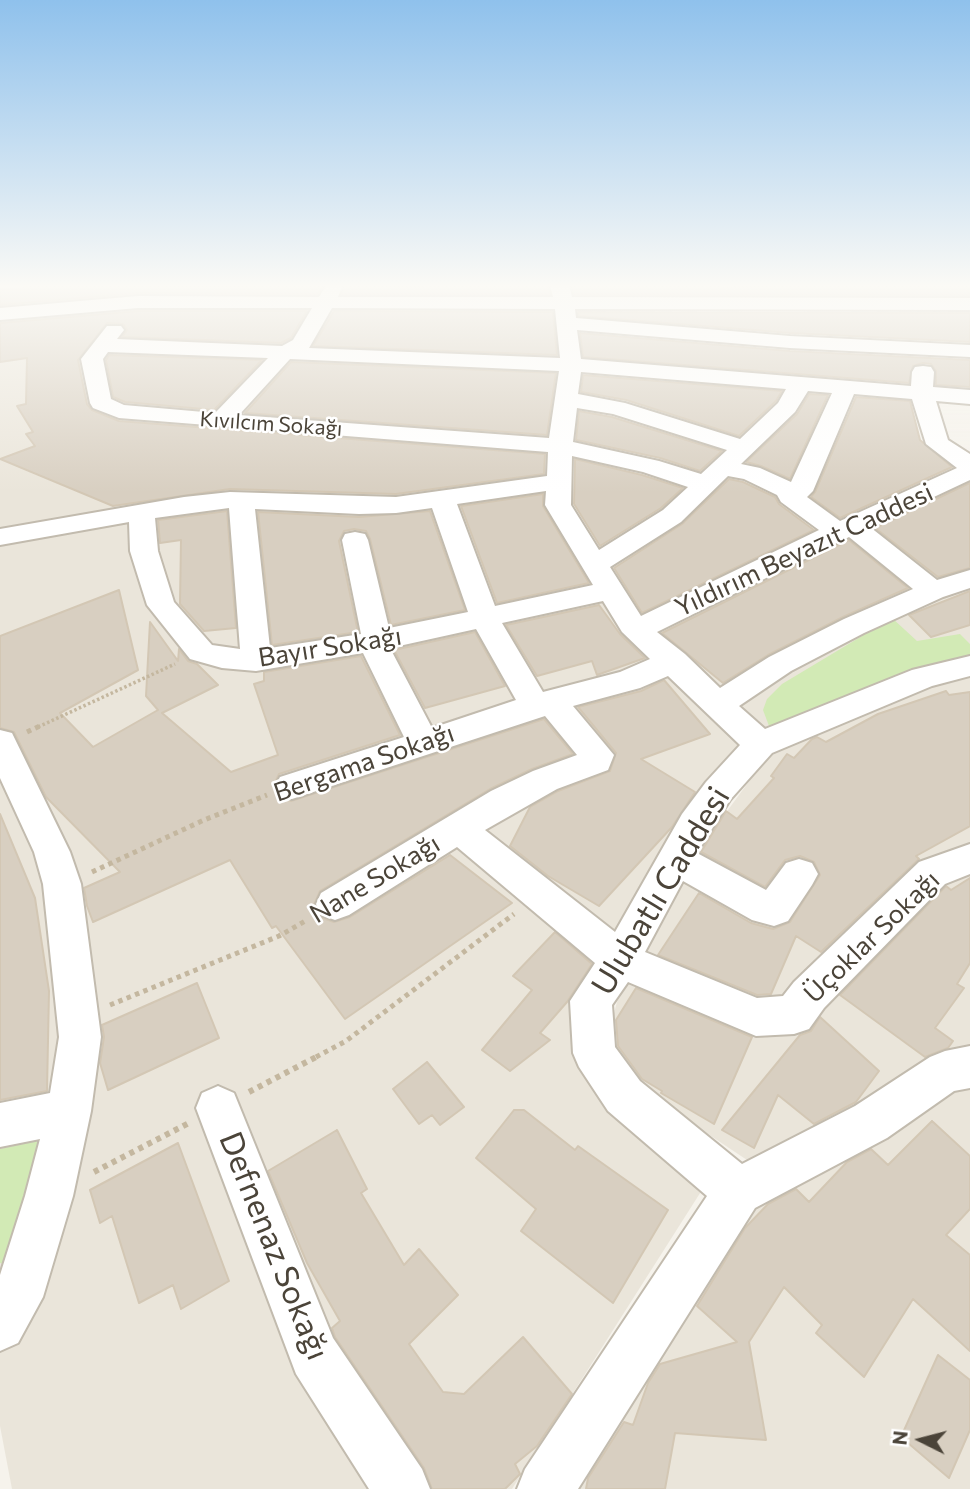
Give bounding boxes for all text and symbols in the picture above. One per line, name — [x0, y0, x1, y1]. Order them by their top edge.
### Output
street label: Kıvılcım Sokağı — [199, 406, 343, 442]
street label: Yıldırım Beyazıt Caddesi — [670, 477, 938, 623]
street label: Bayır Sokağı — [256, 620, 404, 674]
street label: Bergama Sokağı — [270, 718, 458, 808]
street label: Ulubatlı Caddesi — [584, 780, 738, 1002]
street label: Nane Sokağı — [304, 828, 446, 930]
street label: Üçoklar Sokağı — [798, 865, 946, 1009]
street label: Defnenaz Sokağı — [211, 1126, 337, 1366]
north arrow — [886, 1405, 956, 1475]
text: N — [887, 1429, 912, 1446]

